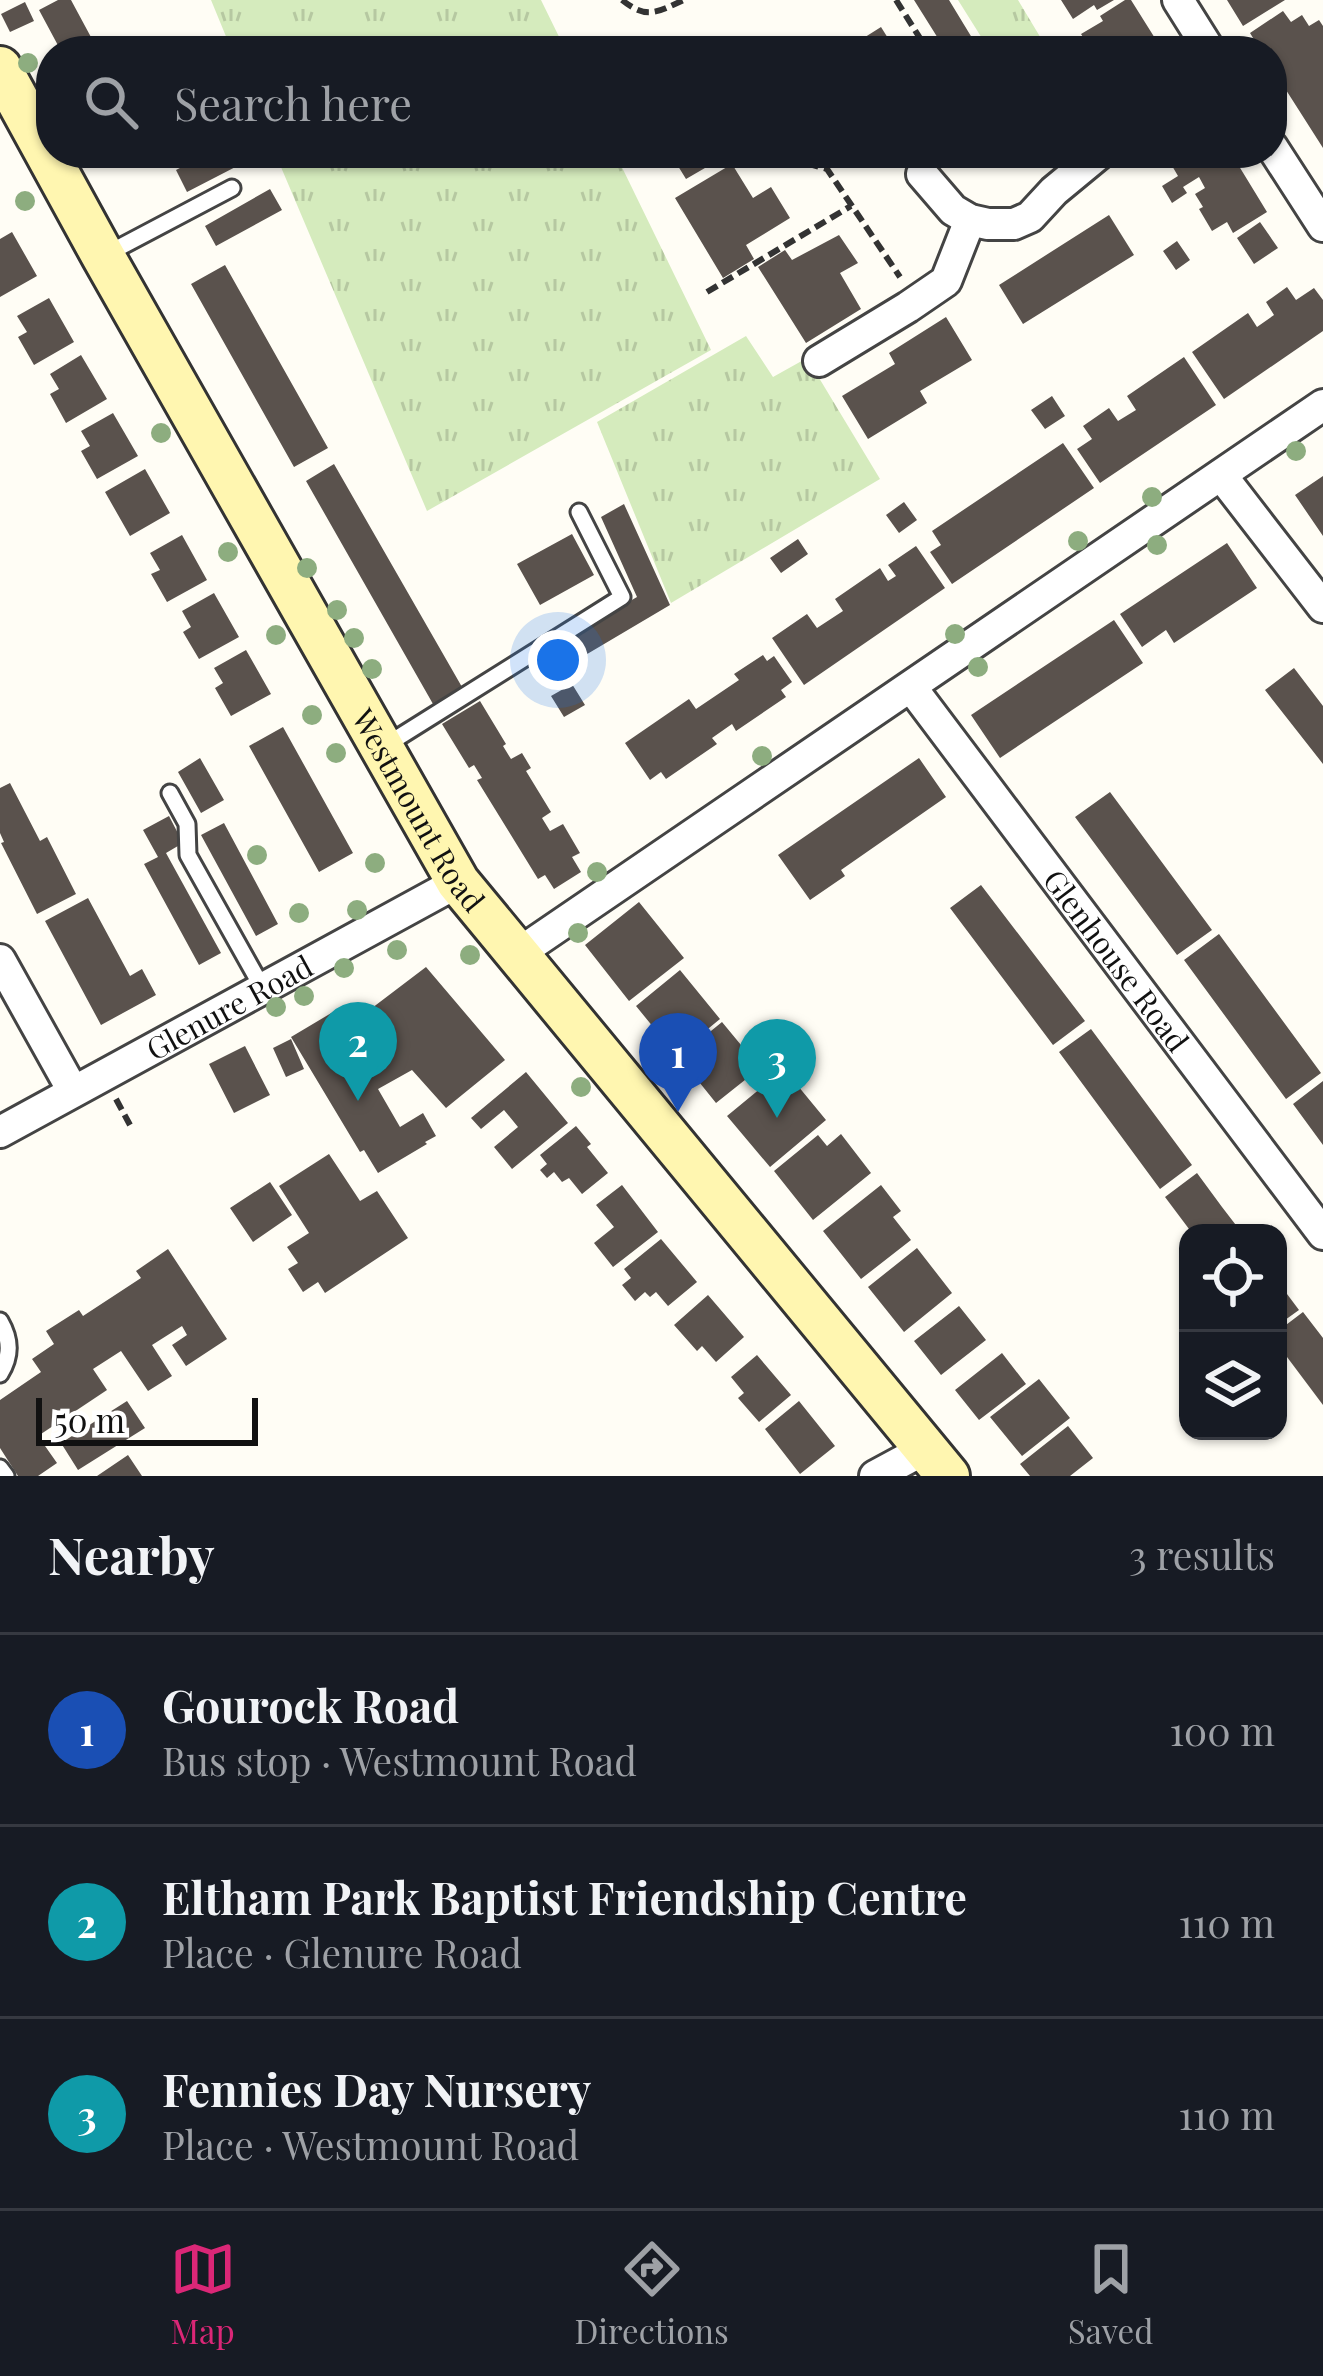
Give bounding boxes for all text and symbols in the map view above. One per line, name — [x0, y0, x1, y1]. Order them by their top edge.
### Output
search box — [36, 36, 1287, 168]
icon: search — [78, 69, 144, 135]
text: Search here — [174, 72, 412, 132]
your location — [528, 630, 588, 690]
street label: Westmount Road — [343, 700, 494, 920]
street label: Glenhouse Road — [1035, 861, 1198, 1059]
street label: Glenure Road — [139, 945, 319, 1068]
pin: 2 — [319, 1002, 397, 1101]
pin: 1 — [639, 1013, 717, 1112]
pin: 3 — [738, 1019, 816, 1118]
map controls — [1179, 1224, 1287, 1440]
button: locate — [1179, 1224, 1287, 1332]
button: layers — [1179, 1332, 1287, 1440]
scale bar — [36, 1392, 258, 1445]
text: 50 m — [54, 1397, 125, 1441]
text: Nearby — [48, 1520, 214, 1588]
text: 3 results — [1129, 1528, 1275, 1580]
text: Gourock Road — [162, 1674, 459, 1734]
text: 1 — [80, 1704, 94, 1756]
text: 100 m — [1169, 1704, 1275, 1756]
text: Bus stop · Westmount Road — [162, 1734, 637, 1786]
text: Eltham Park Baptist Friendship Centre — [162, 1866, 967, 1926]
text: 2 — [77, 1896, 97, 1948]
text: 110 m — [1178, 1896, 1275, 1948]
text: Place · Glenure Road — [162, 1926, 522, 1978]
text: Fennies Day Nursery — [162, 2058, 591, 2118]
text: 3 — [77, 2088, 97, 2140]
text: 110 m — [1178, 2088, 1275, 2140]
text: Place · Westmount Road — [162, 2118, 579, 2170]
tab: Map — [170, 2236, 236, 2352]
tab: Directions — [575, 2236, 729, 2352]
tab: Saved — [1068, 2236, 1154, 2352]

